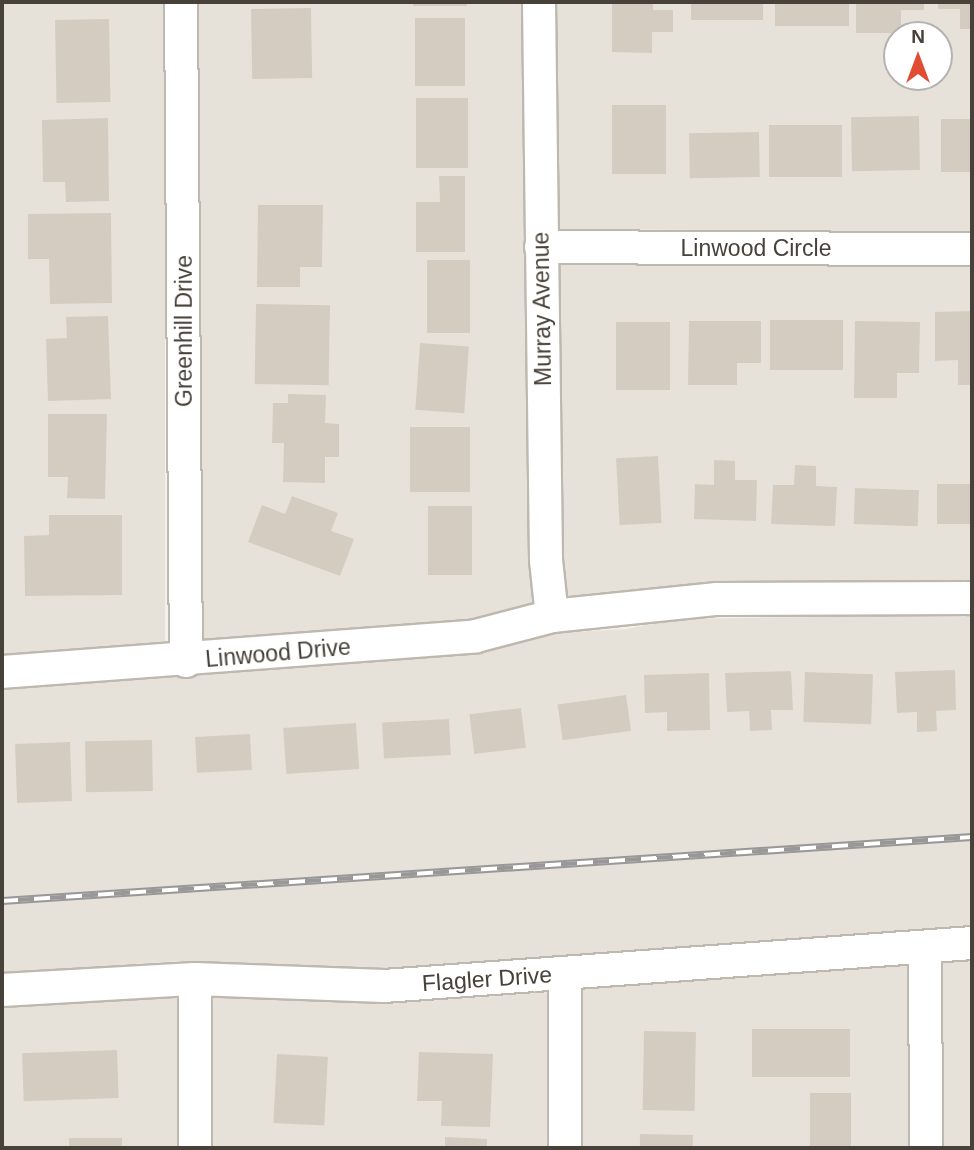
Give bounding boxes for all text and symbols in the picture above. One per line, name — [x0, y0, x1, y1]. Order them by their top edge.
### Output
north arrow — [883, 21, 953, 91]
text: N — [911, 26, 925, 47]
street label: Murray Avenue — [527, 231, 557, 387]
street label: Linwood Circle — [681, 234, 831, 262]
street label: Greenhill Drive — [170, 255, 198, 407]
street label: Linwood Drive — [204, 633, 352, 673]
street label: Flagler Drive — [421, 961, 553, 997]

